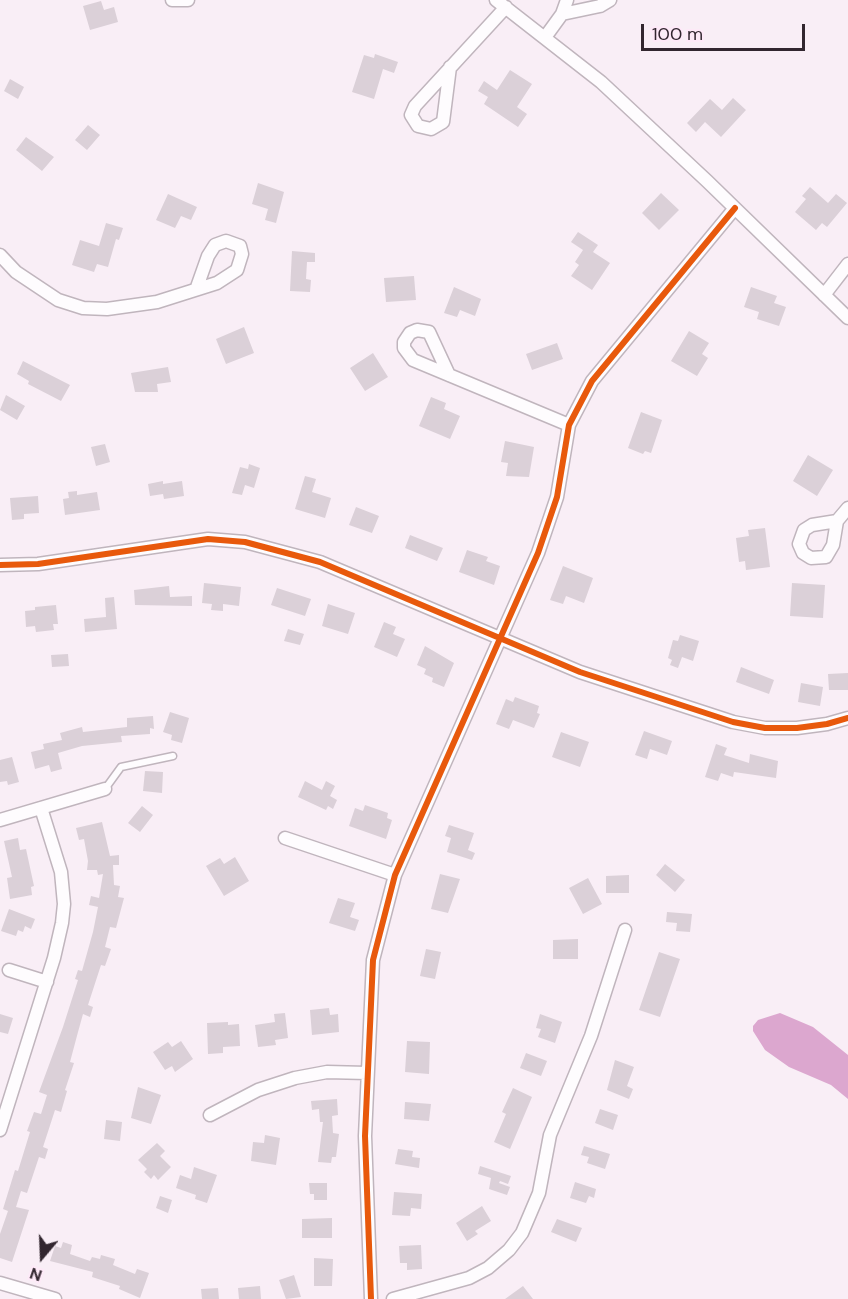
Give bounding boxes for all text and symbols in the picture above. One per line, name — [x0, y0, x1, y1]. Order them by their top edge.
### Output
scale bar — [644, 12, 808, 50]
text: 100 m — [652, 22, 703, 46]
north arrow — [12, 1227, 72, 1287]
text: N — [27, 1263, 45, 1286]

